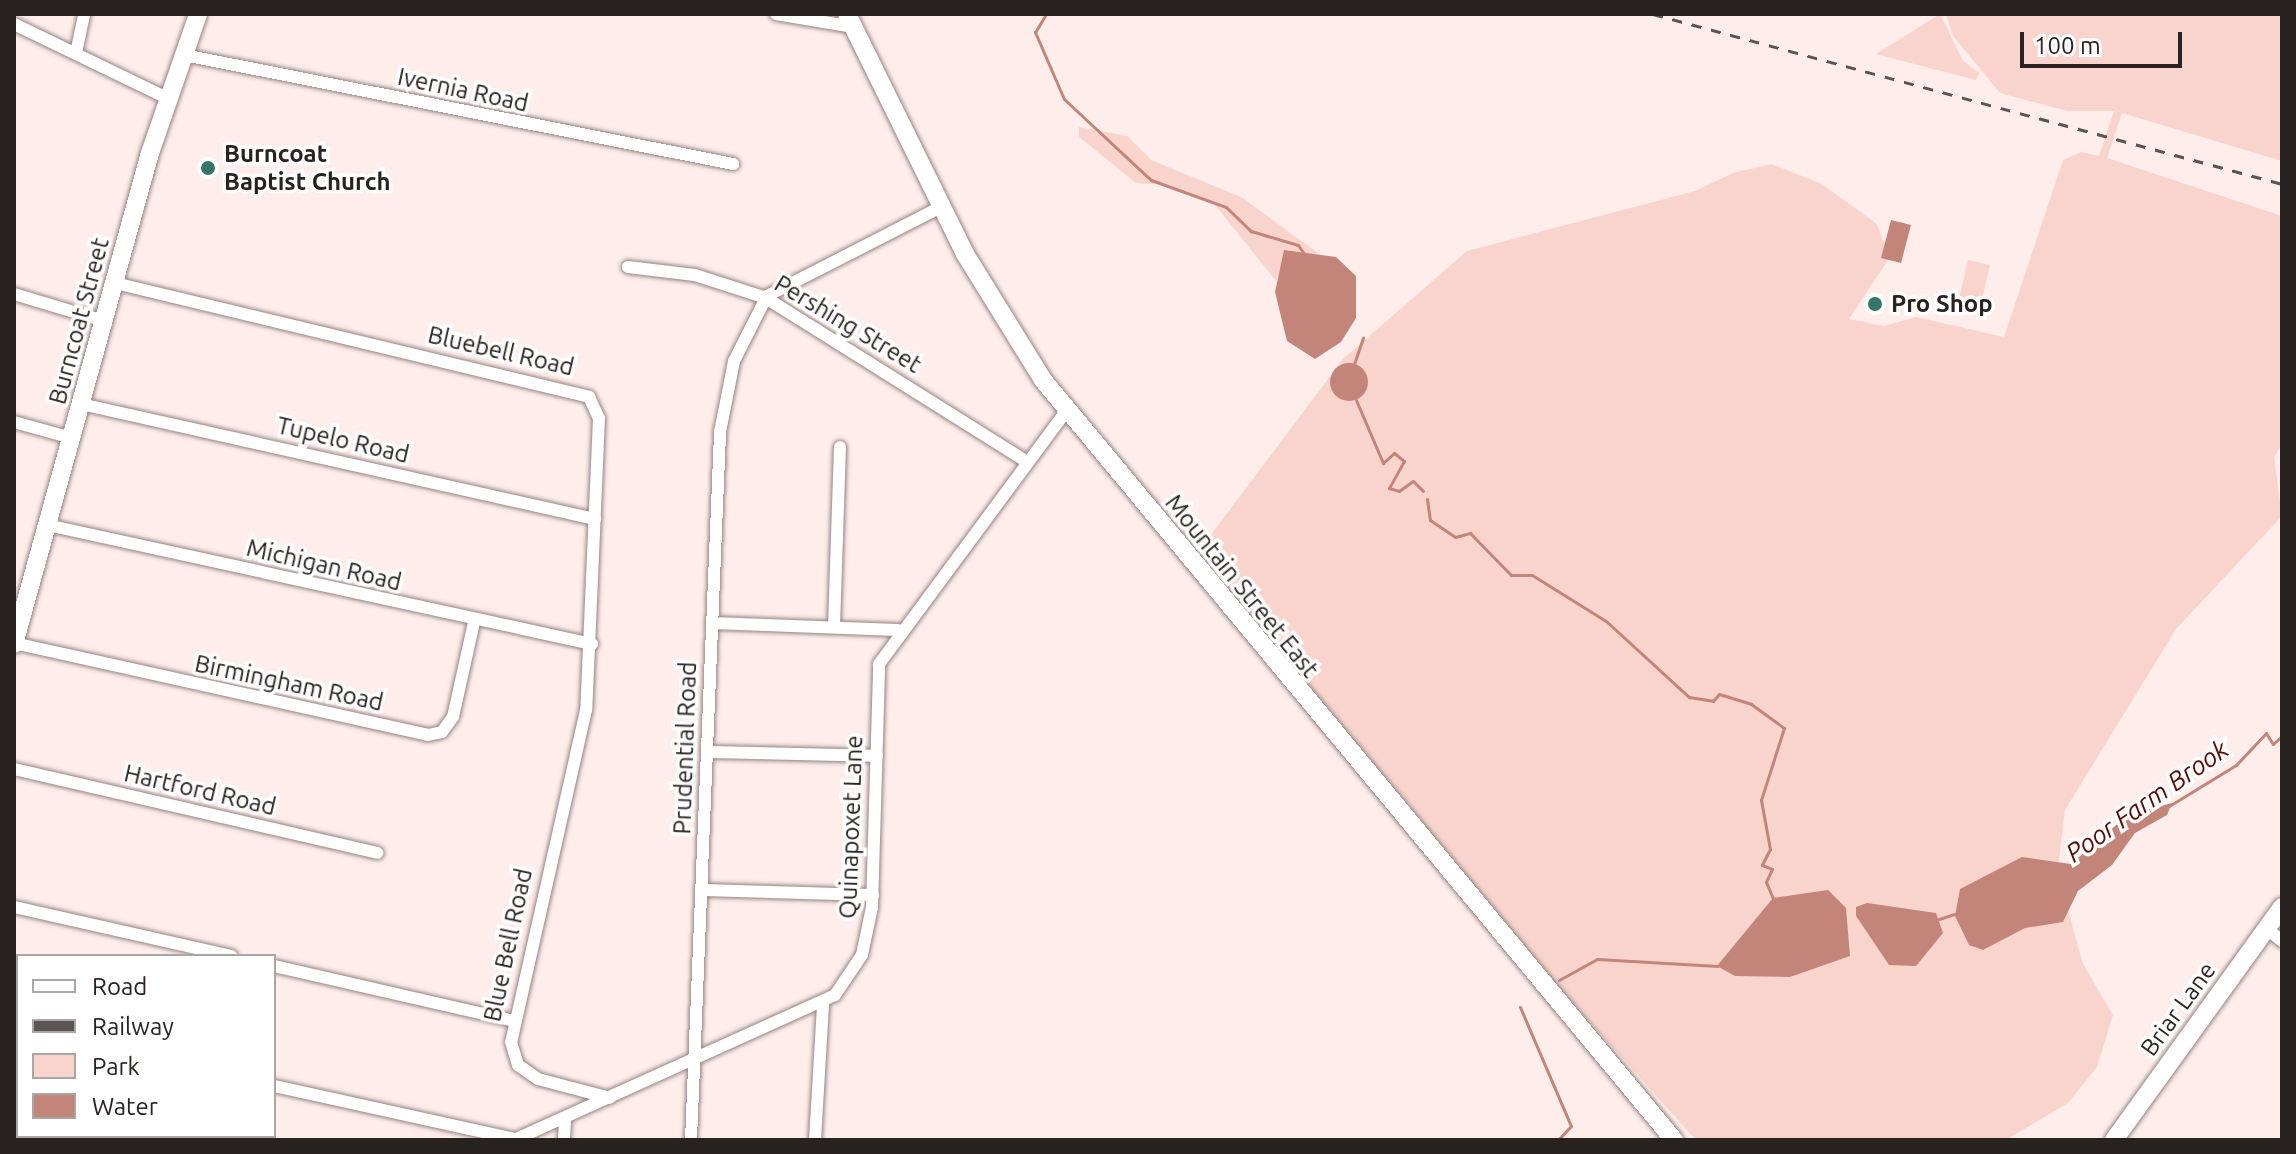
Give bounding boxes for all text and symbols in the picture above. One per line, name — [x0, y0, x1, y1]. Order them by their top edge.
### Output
scale bar — [2024, 16, 2186, 66]
text: 100 m — [2034, 32, 2101, 59]
street label: Ivernia Road — [395, 62, 531, 118]
place label: Burncoat Baptist Church — [224, 140, 391, 196]
marker: Burncoat Baptist Church — [199, 159, 217, 177]
street label: Burncoat Street — [43, 235, 115, 407]
street label: Pershing Street — [769, 269, 927, 379]
place label: Pro Shop — [1891, 290, 1993, 318]
marker: Pro Shop — [1866, 295, 1884, 313]
street label: Bluebell Road — [425, 320, 577, 382]
street label: Tupelo Road — [274, 411, 412, 469]
street label: Mountain Street East — [1159, 489, 1325, 683]
street label: Michigan Road — [244, 533, 404, 597]
street label: Birmingham Road — [192, 649, 386, 717]
street label: Prudential Road — [668, 661, 702, 835]
water label: Poor Farm Brook — [2060, 733, 2234, 869]
street label: Quinapoxet Lane — [833, 735, 869, 919]
street label: Hartford Road — [121, 759, 279, 821]
street label: Blue Bell Road — [478, 866, 538, 1024]
legend — [16, 954, 276, 1138]
street label: Briar Lane — [2134, 957, 2222, 1061]
text: Road — [92, 973, 147, 1000]
text: Railway — [92, 1013, 174, 1040]
text: Park — [92, 1053, 140, 1080]
text: Water — [92, 1093, 158, 1120]

